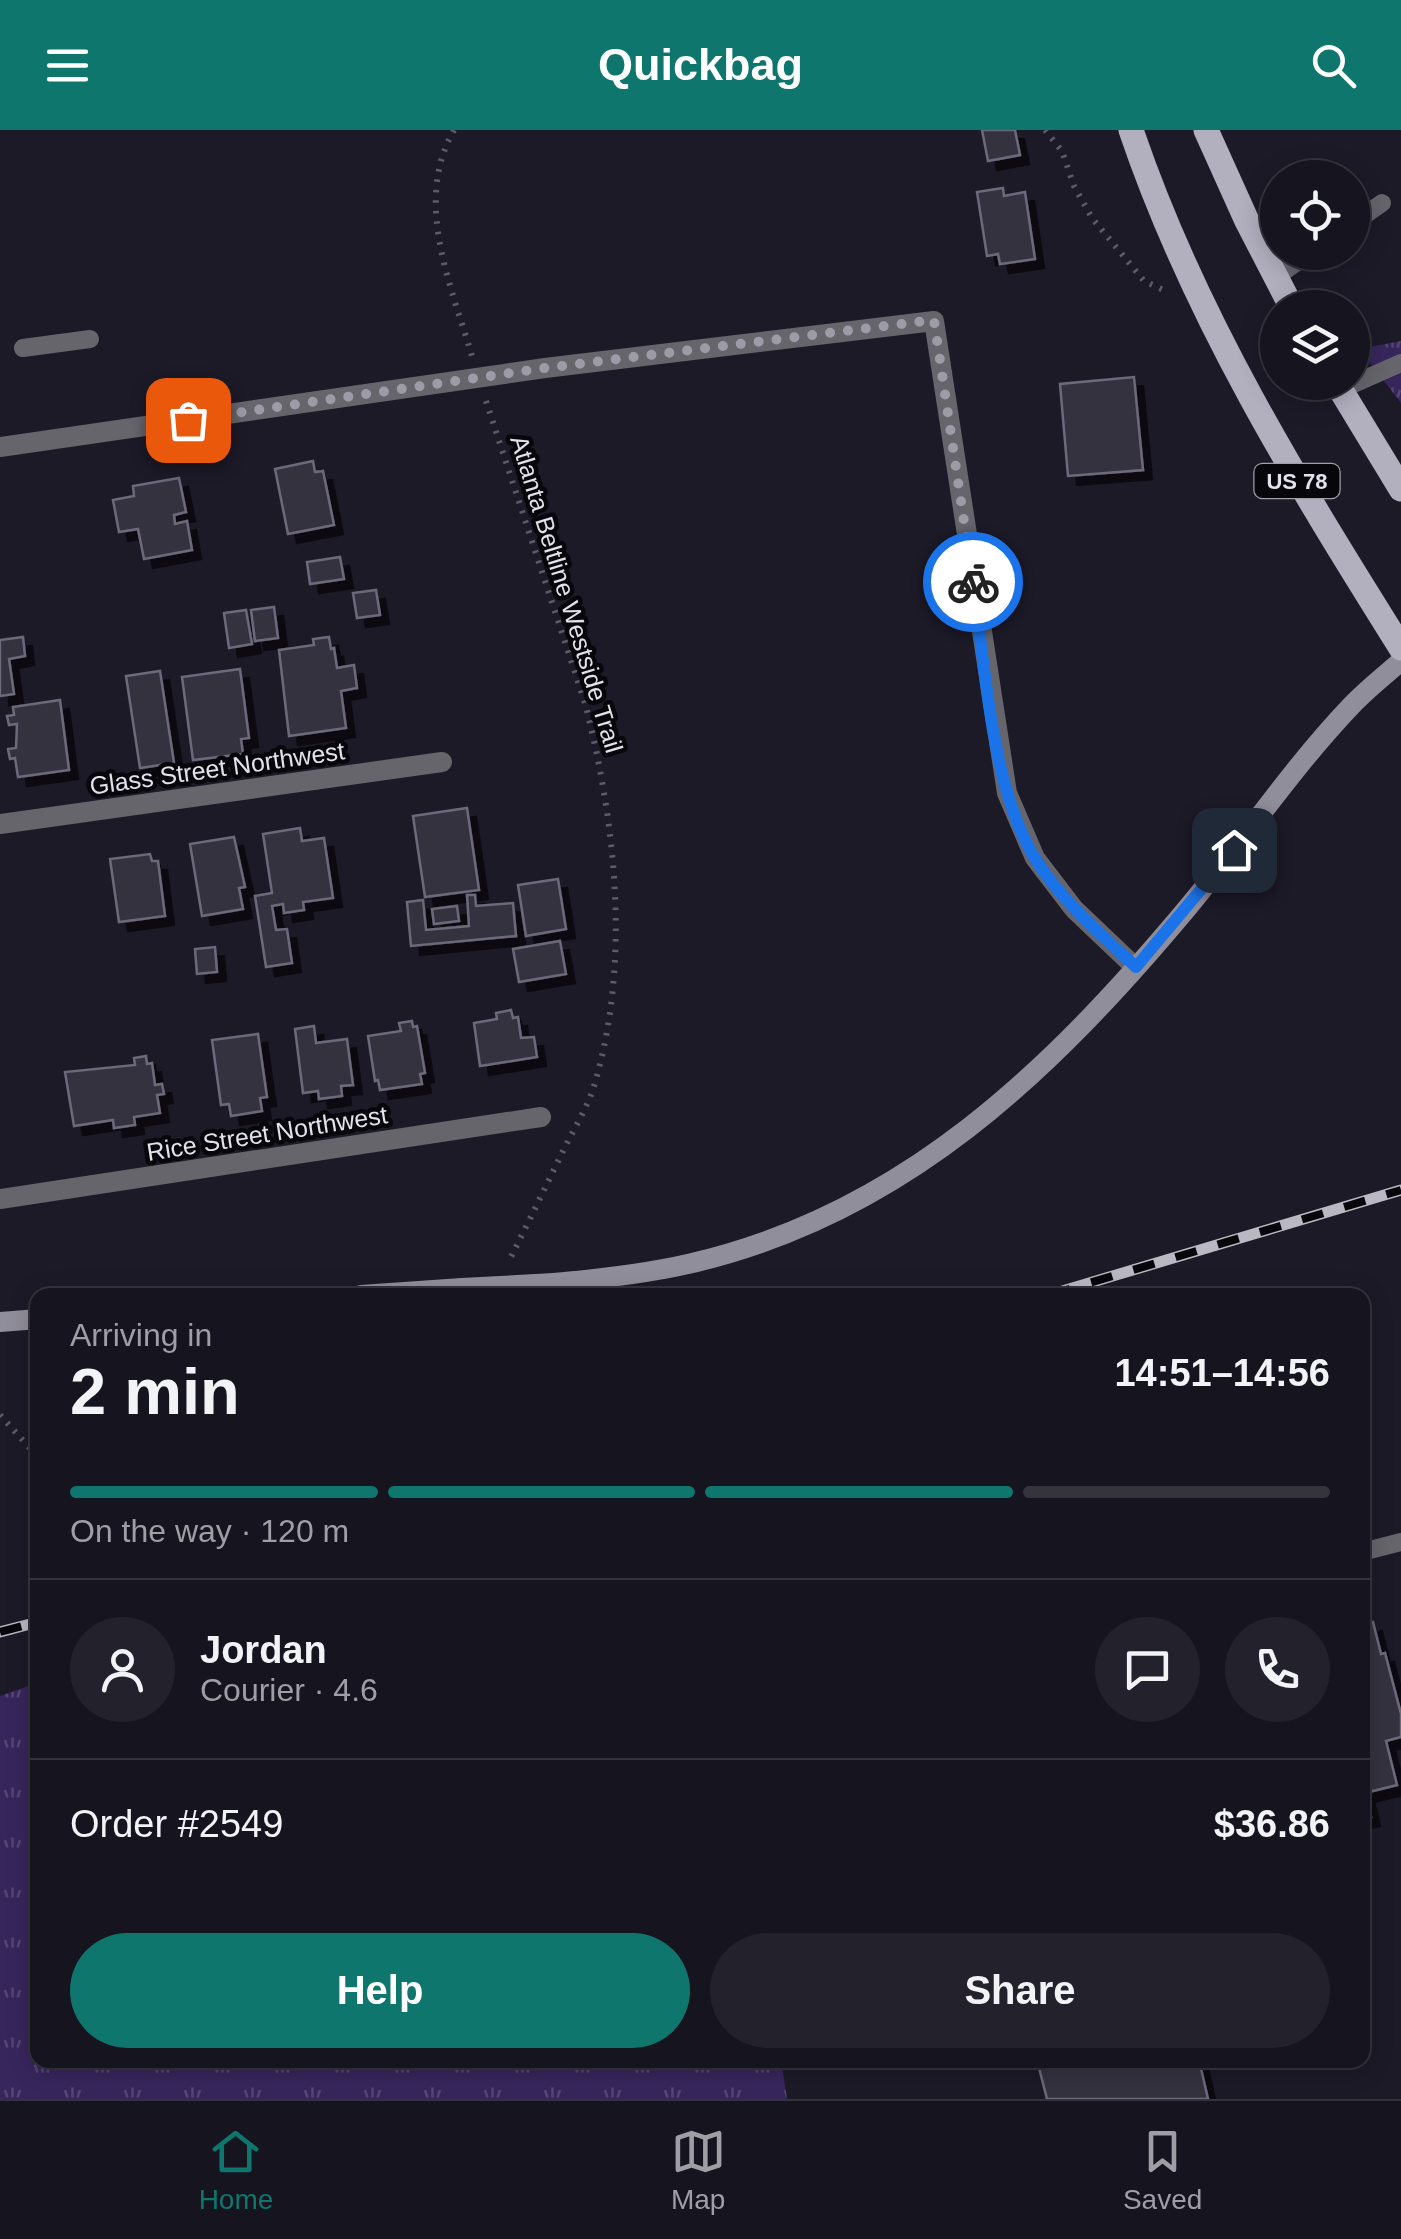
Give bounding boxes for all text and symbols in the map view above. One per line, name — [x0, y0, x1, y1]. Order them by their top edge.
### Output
icon: menu — [40, 38, 95, 93]
icon: search — [1306, 38, 1361, 93]
text: Quickbag — [598, 39, 803, 90]
map controls — [1260, 160, 1370, 400]
button: locate — [1260, 160, 1370, 270]
button: layers — [1260, 290, 1370, 400]
pin — [146, 378, 231, 463]
icon: bag — [161, 393, 216, 448]
street label: Atlanta Beltline Westside Trail — [505, 432, 629, 756]
road number: US 78 — [1254, 464, 1340, 498]
courier — [923, 532, 1023, 632]
icon: bike — [946, 555, 1001, 610]
street label: Glass Street Northwest — [88, 736, 346, 800]
pin — [1192, 808, 1277, 893]
icon: home — [1207, 823, 1262, 878]
street label: Rice Street Northwest — [145, 1100, 389, 1166]
text: Arriving in — [70, 1317, 212, 1353]
text: 14:51–14:56 — [1114, 1352, 1330, 1394]
text: 2 min — [70, 1355, 240, 1428]
text: On the way · 120 m — [70, 1513, 349, 1549]
button: person — [70, 1617, 175, 1722]
button: chat — [1095, 1617, 1200, 1722]
button: phone — [1225, 1617, 1330, 1722]
text: Jordan — [200, 1629, 327, 1671]
text: Courier · 4.6 — [200, 1672, 378, 1708]
text: Order #2549 — [70, 1803, 283, 1845]
text: $36.86 — [1214, 1803, 1330, 1845]
button: Help — [70, 1933, 690, 2048]
button: Share — [710, 1933, 1330, 2048]
tab: Home — [199, 2124, 273, 2216]
tab: Map — [671, 2124, 726, 2216]
tab: Saved — [1123, 2124, 1202, 2216]

